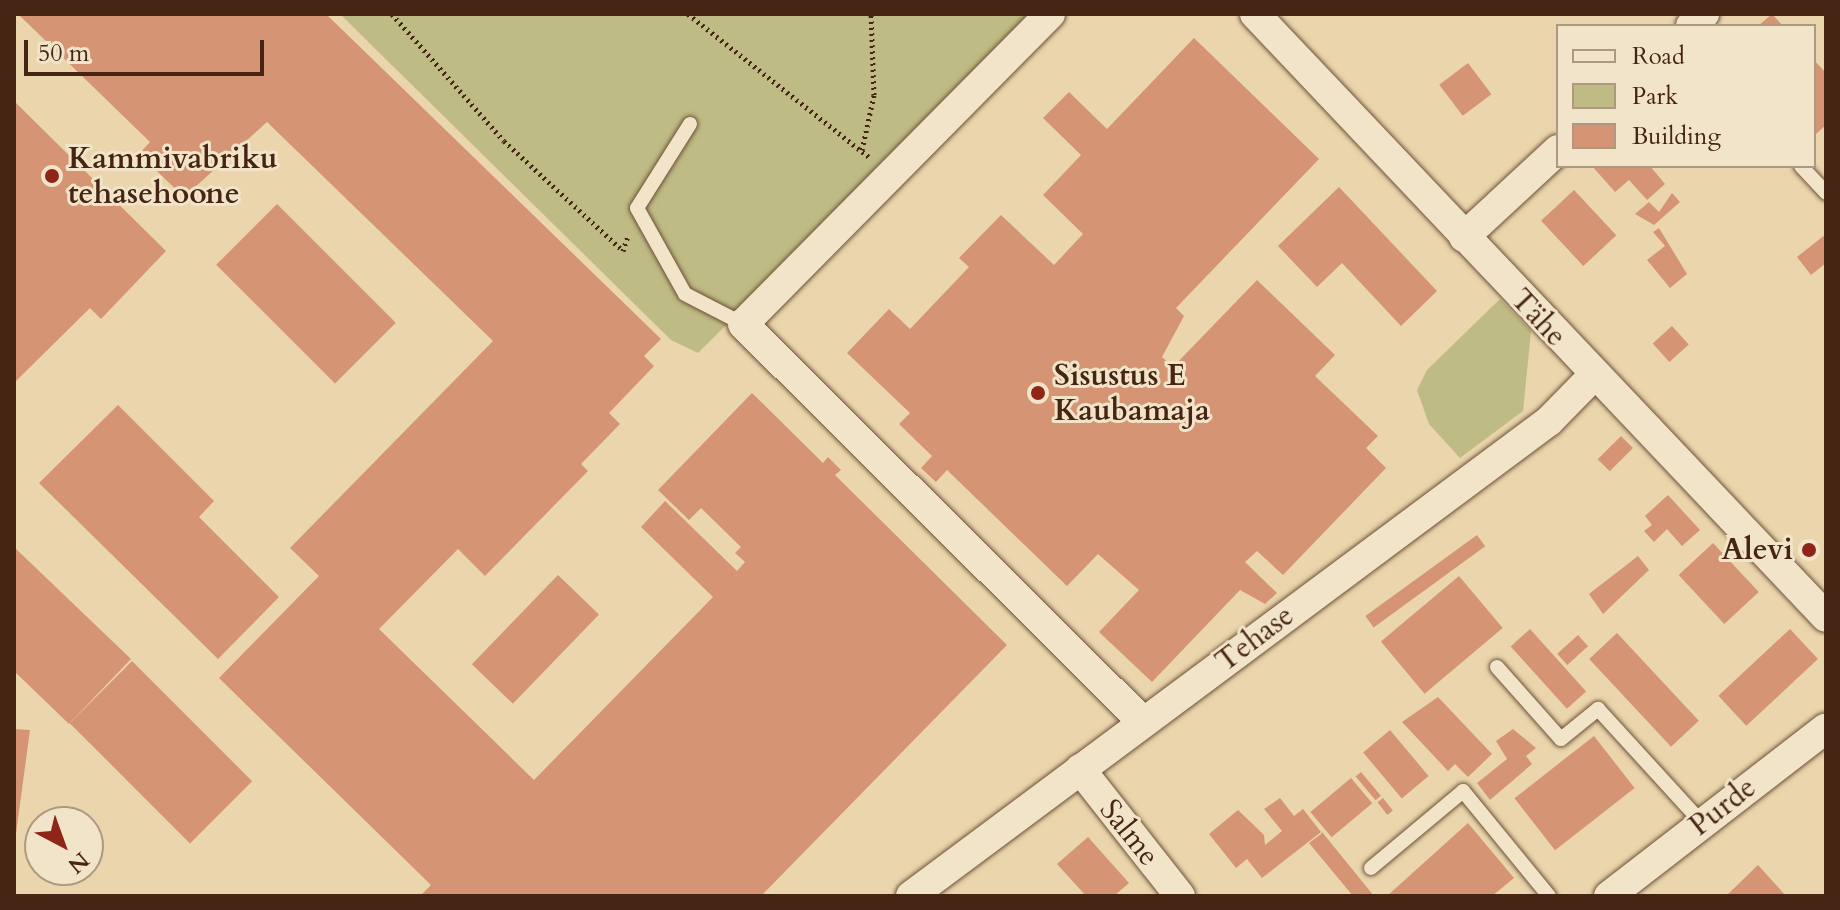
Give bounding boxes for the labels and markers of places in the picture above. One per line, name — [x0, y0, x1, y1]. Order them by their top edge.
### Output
place label: Kammivabriku tehasehoone — [68, 141, 277, 212]
marker: Kammivabriku tehasehoone — [43, 167, 61, 185]
place label: Sisustus E Kaubamaja — [1054, 358, 1210, 428]
marker: Sisustus E Kaubamaja — [1029, 384, 1047, 402]
place label: Alevi — [1721, 532, 1793, 568]
marker: Alevi — [1800, 541, 1818, 559]

